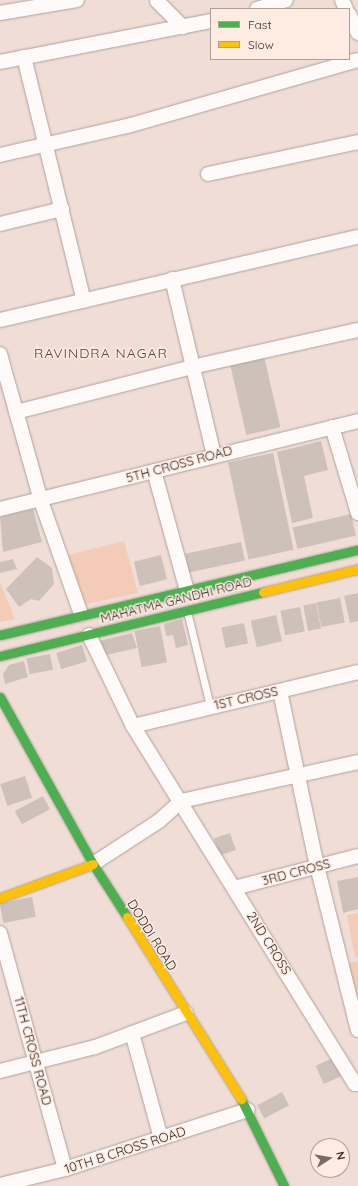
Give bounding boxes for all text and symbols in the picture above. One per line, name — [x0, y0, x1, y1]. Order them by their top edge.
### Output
legend — [210, 8, 350, 60]
text: Fast — [248, 17, 272, 32]
text: Slow — [248, 37, 274, 52]
district label: RAVINDRA NAGAR — [34, 345, 168, 361]
street label: 5TH CROSS ROAD — [124, 442, 234, 486]
street label: MAHATMA GANDHI ROAD — [99, 574, 253, 626]
street label: 1ST CROSS — [213, 683, 279, 713]
street label: 3RD CROSS — [260, 855, 332, 889]
street label: DODDI ROAD — [124, 897, 180, 973]
street label: 2ND CROSS — [244, 909, 294, 977]
street label: 11TH CROSS ROAD — [11, 995, 55, 1107]
street label: 10TH B CROSS ROAD — [62, 1123, 188, 1177]
north arrow — [310, 1138, 350, 1178]
text: N — [333, 1150, 348, 1161]

